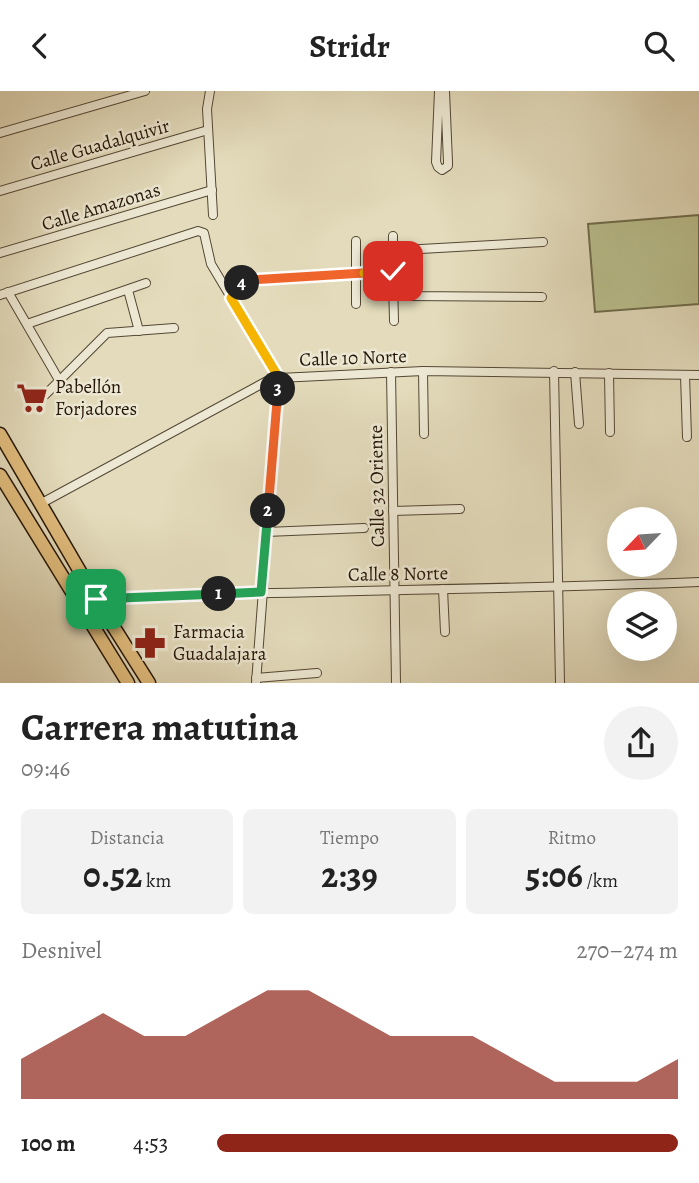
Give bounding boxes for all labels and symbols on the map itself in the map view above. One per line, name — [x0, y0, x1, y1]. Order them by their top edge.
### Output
street label: Calle Guadalquivir — [27, 113, 173, 177]
street label: Calle Amazonas — [38, 177, 164, 237]
pin — [363, 241, 423, 301]
pin: 4 — [224, 265, 260, 301]
street label: Calle 10 Norte — [299, 343, 407, 373]
pin: 3 — [260, 371, 296, 407]
place label: Pabellón Forjadores — [55, 374, 137, 422]
supermarket icon: Pabellón Forjadores — [15, 381, 49, 415]
street label: Calle 32 Oriente — [363, 425, 391, 547]
pin: 2 — [250, 493, 286, 529]
north arrow — [607, 507, 677, 577]
street label: Calle 8 Norte — [348, 560, 448, 588]
pin — [66, 569, 126, 629]
pin: 1 — [202, 577, 236, 611]
place label: Farmacia Guadalajara — [173, 619, 267, 667]
pharmacy icon: Farmacia Guadalajara — [133, 626, 167, 660]

